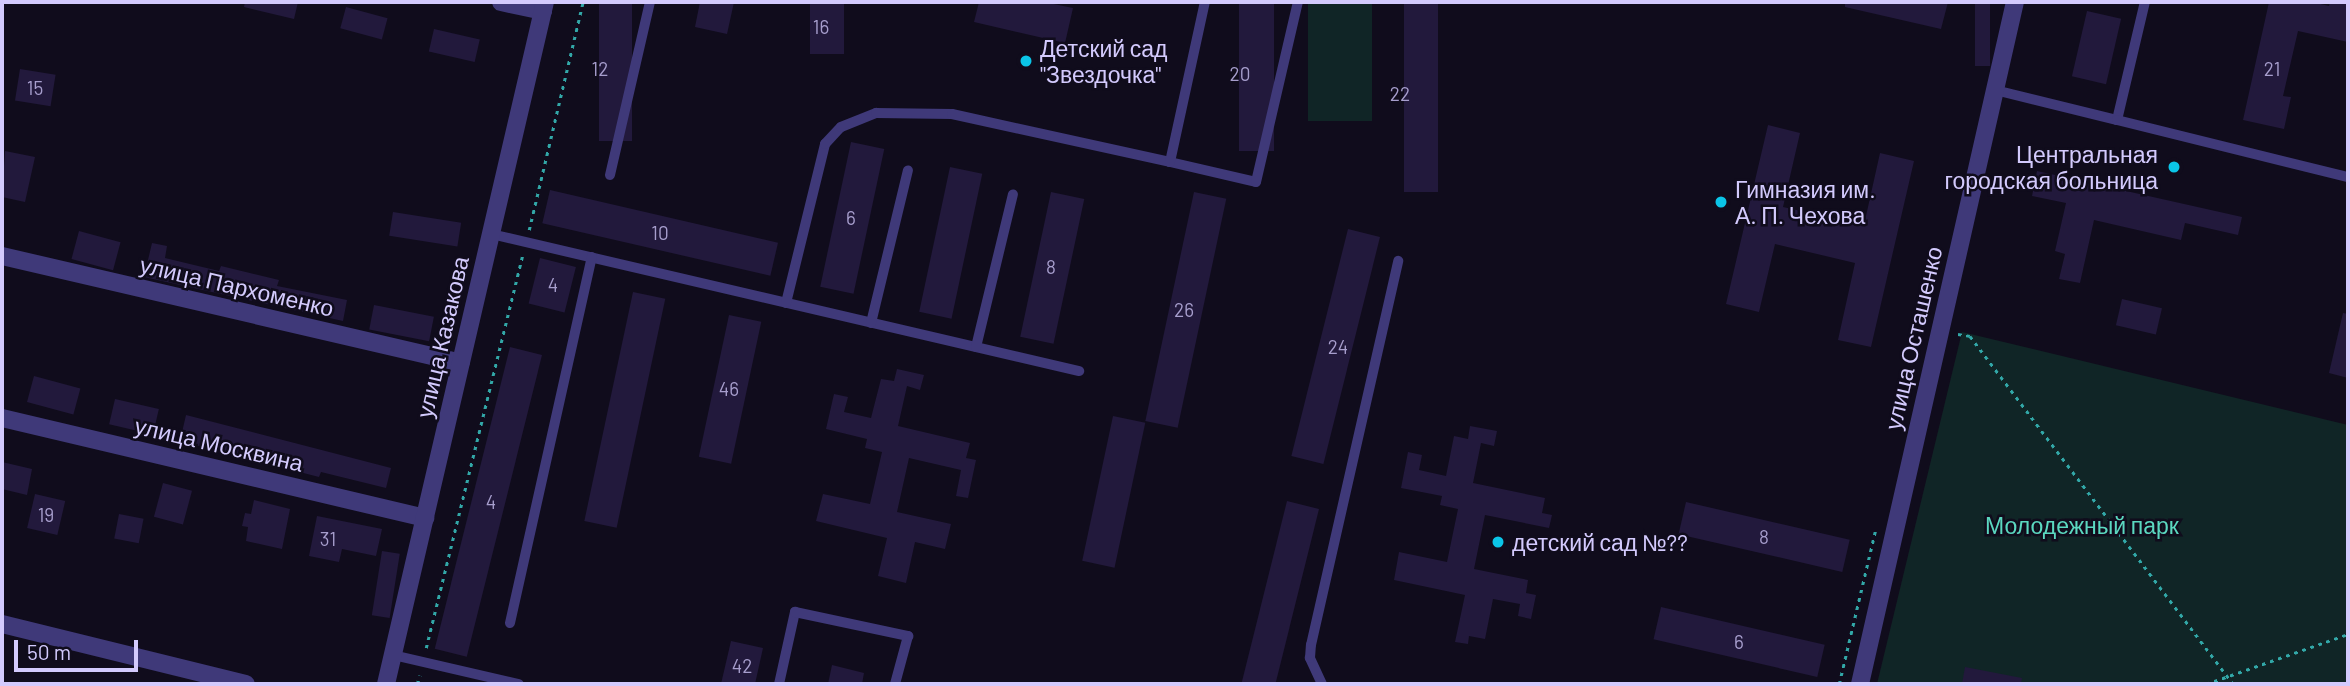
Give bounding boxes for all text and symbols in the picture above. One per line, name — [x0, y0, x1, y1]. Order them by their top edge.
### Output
house number: 16 — [813, 16, 829, 38]
place label: Детский сад "Звездочка" — [1040, 34, 1167, 88]
marker: Детский сад "Звездочка" — [1018, 53, 1034, 69]
house number: 12 — [592, 58, 608, 80]
house number: 21 — [2264, 58, 2280, 80]
house number: 20 — [1230, 63, 1250, 85]
house number: 15 — [27, 77, 43, 99]
house number: 22 — [1390, 83, 1410, 105]
place label: Центральная городская больница — [1945, 140, 2158, 194]
marker: Центральная городская больница — [2164, 157, 2184, 177]
place label: Гимназия им. А. П. Чехова — [1735, 175, 1876, 229]
marker: Гимназия им. А. П. Чехова — [1713, 194, 1729, 210]
house number: 6 — [846, 207, 856, 229]
house number: 10 — [651, 222, 669, 244]
street label: улица Осташенко — [1878, 244, 1948, 432]
street label: улица Пархоменко — [137, 250, 337, 322]
street label: улица Казакова — [410, 254, 474, 420]
house number: 8 — [1046, 256, 1056, 278]
house number: 4 — [548, 274, 558, 296]
house number: 26 — [1174, 299, 1194, 321]
house number: 24 — [1328, 336, 1348, 358]
house number: 46 — [719, 378, 739, 400]
street label: улица Москвина — [132, 411, 306, 477]
house number: 4 — [486, 491, 496, 513]
house number: 19 — [38, 504, 54, 526]
park label: Молодежный парк — [1985, 511, 2179, 539]
house number: 8 — [1759, 526, 1769, 548]
house number: 31 — [320, 528, 336, 550]
place label: детский сад №?? — [1512, 528, 1688, 556]
marker: детский сад №?? — [1490, 534, 1506, 550]
scale bar — [18, 626, 142, 670]
house number: 6 — [1734, 631, 1744, 653]
text: 50 m — [27, 639, 71, 664]
house number: 42 — [732, 655, 752, 677]

